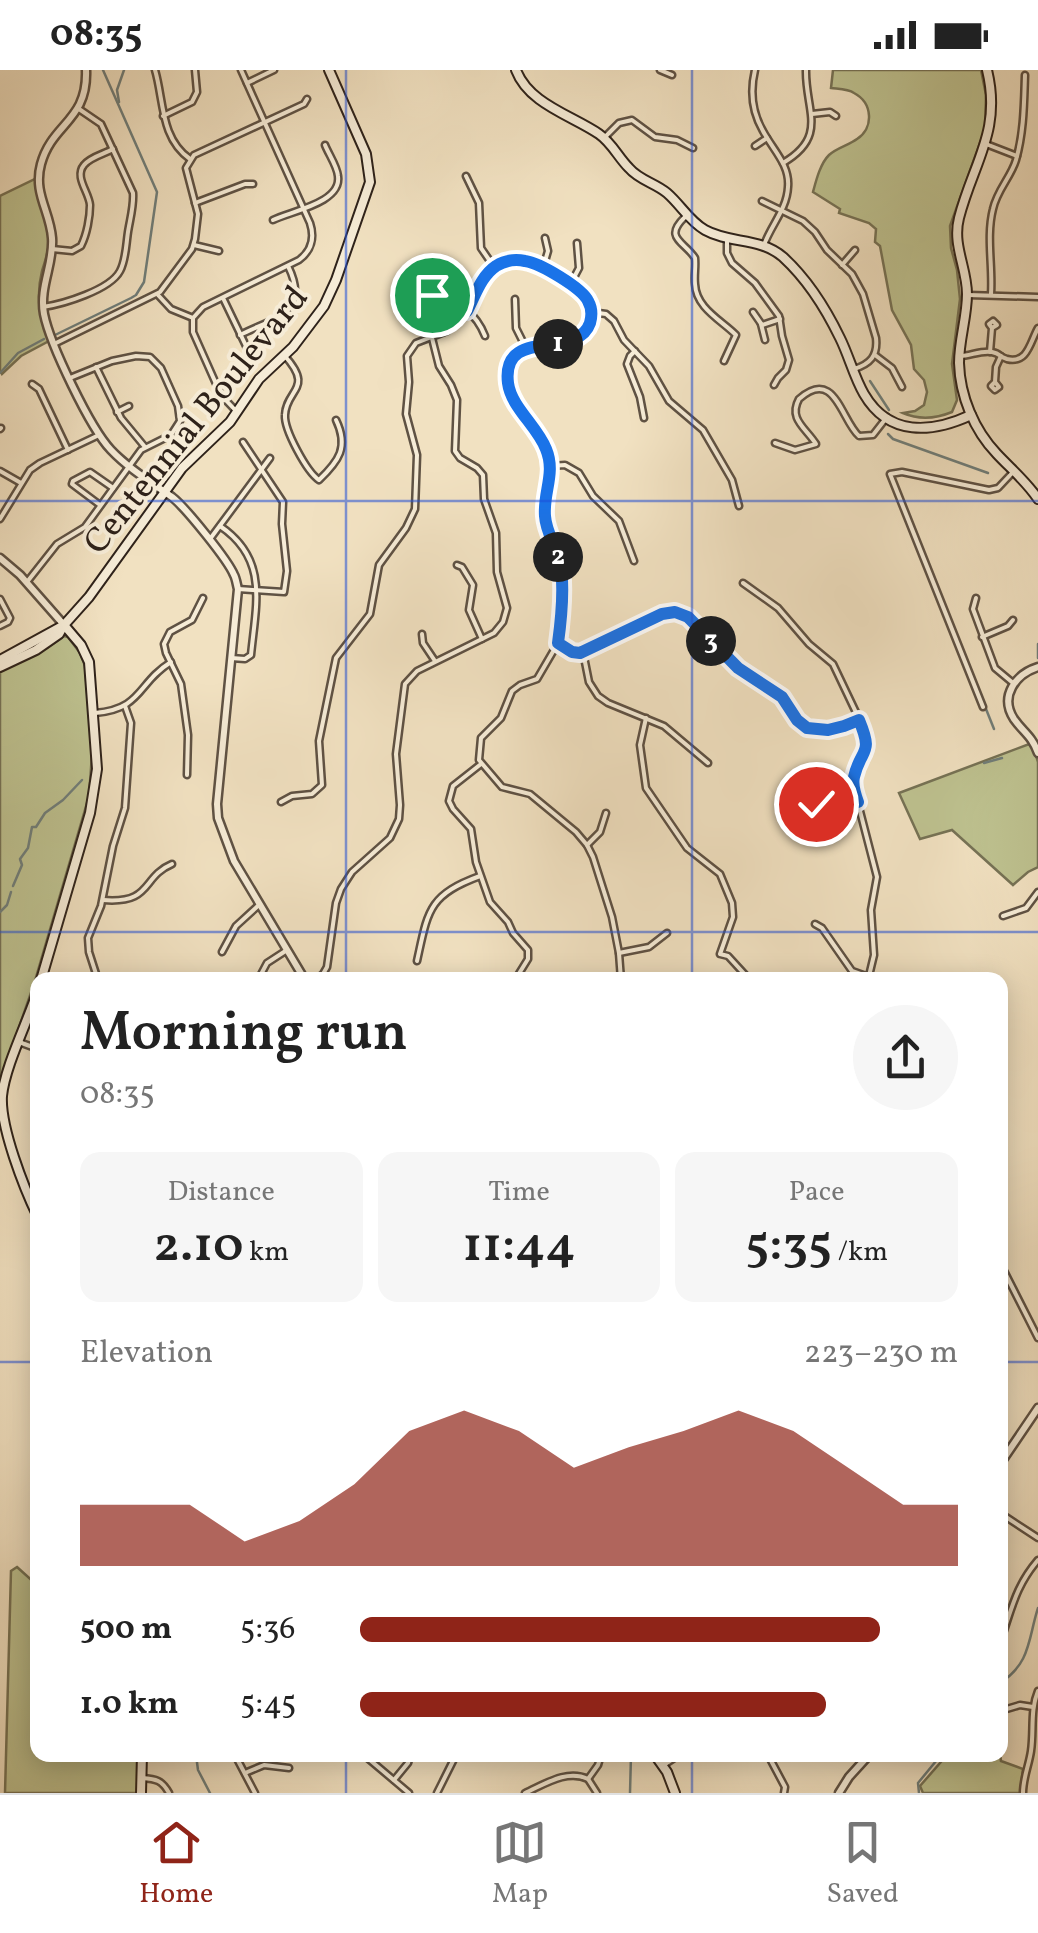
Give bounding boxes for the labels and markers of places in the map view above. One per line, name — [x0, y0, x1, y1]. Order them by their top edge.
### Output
pin — [390, 253, 475, 338]
pin: 1 — [533, 319, 583, 369]
pin: 2 — [533, 532, 583, 582]
pin: 3 — [686, 616, 736, 666]
pin — [774, 762, 859, 847]

